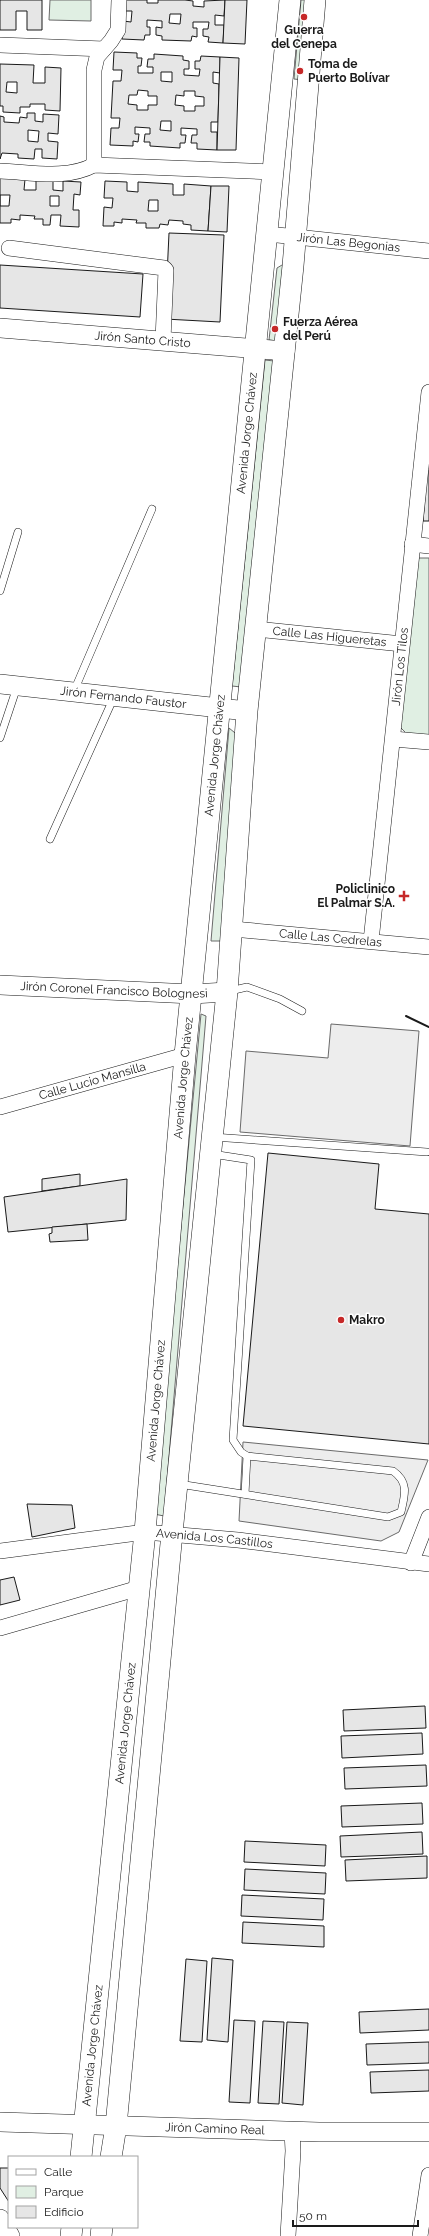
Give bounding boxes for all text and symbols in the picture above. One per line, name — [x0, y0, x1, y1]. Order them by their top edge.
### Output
marker: Guerra del Cenepa — [299, 12, 309, 22]
place label: Guerra del Cenepa — [271, 23, 337, 51]
place label: Toma de Puerto Bolívar — [308, 57, 390, 85]
marker: Toma de Puerto Bolívar — [295, 66, 305, 76]
street label: Jirón Las Begonias — [296, 230, 401, 255]
place label: Fuerza Aérea del Perú — [283, 315, 358, 343]
marker: Fuerza Aérea del Perú — [270, 324, 280, 334]
street label: Jirón Santo Cristo — [94, 329, 191, 350]
street label: Avenida Jorge Chávez — [234, 371, 260, 495]
street label: Calle Las Higueretas — [272, 624, 387, 649]
street label: Jirón Los Tilos — [389, 627, 411, 706]
street label: Jirón Fernando Faustor — [59, 684, 188, 711]
street label: Avenida Jorge Chávez — [202, 694, 228, 817]
place label: Policlinico El Palmar S.A. — [317, 882, 395, 910]
marker: Policlinico El Palmar S.A. — [398, 890, 410, 902]
street label: Calle Las Cedrelas — [279, 926, 383, 950]
street label: Jirón Coronel Francisco Bolognesi — [20, 979, 208, 1001]
street label: Avenida Jorge Chávez — [171, 1016, 196, 1139]
street label: Calle Lucio Mansilla — [37, 1059, 147, 1103]
place label: Makro — [349, 1313, 385, 1327]
marker: Makro — [336, 1315, 346, 1325]
street label: Avenida Jorge Chávez — [144, 1339, 168, 1462]
street label: Avenida Los Castillos — [156, 1526, 274, 1551]
street label: Avenida Jorge Chávez — [112, 1662, 139, 1785]
street label: Avenida Jorge Chávez — [79, 1984, 106, 2107]
street label: Jirón Camino Real — [165, 2120, 266, 2137]
legend — [8, 2156, 138, 2228]
text: Calle — [44, 2165, 72, 2179]
text: Parque — [44, 2185, 84, 2199]
scale bar — [293, 2202, 418, 2228]
text: Edificio — [44, 2205, 84, 2219]
text: 50 m — [299, 2209, 327, 2223]

